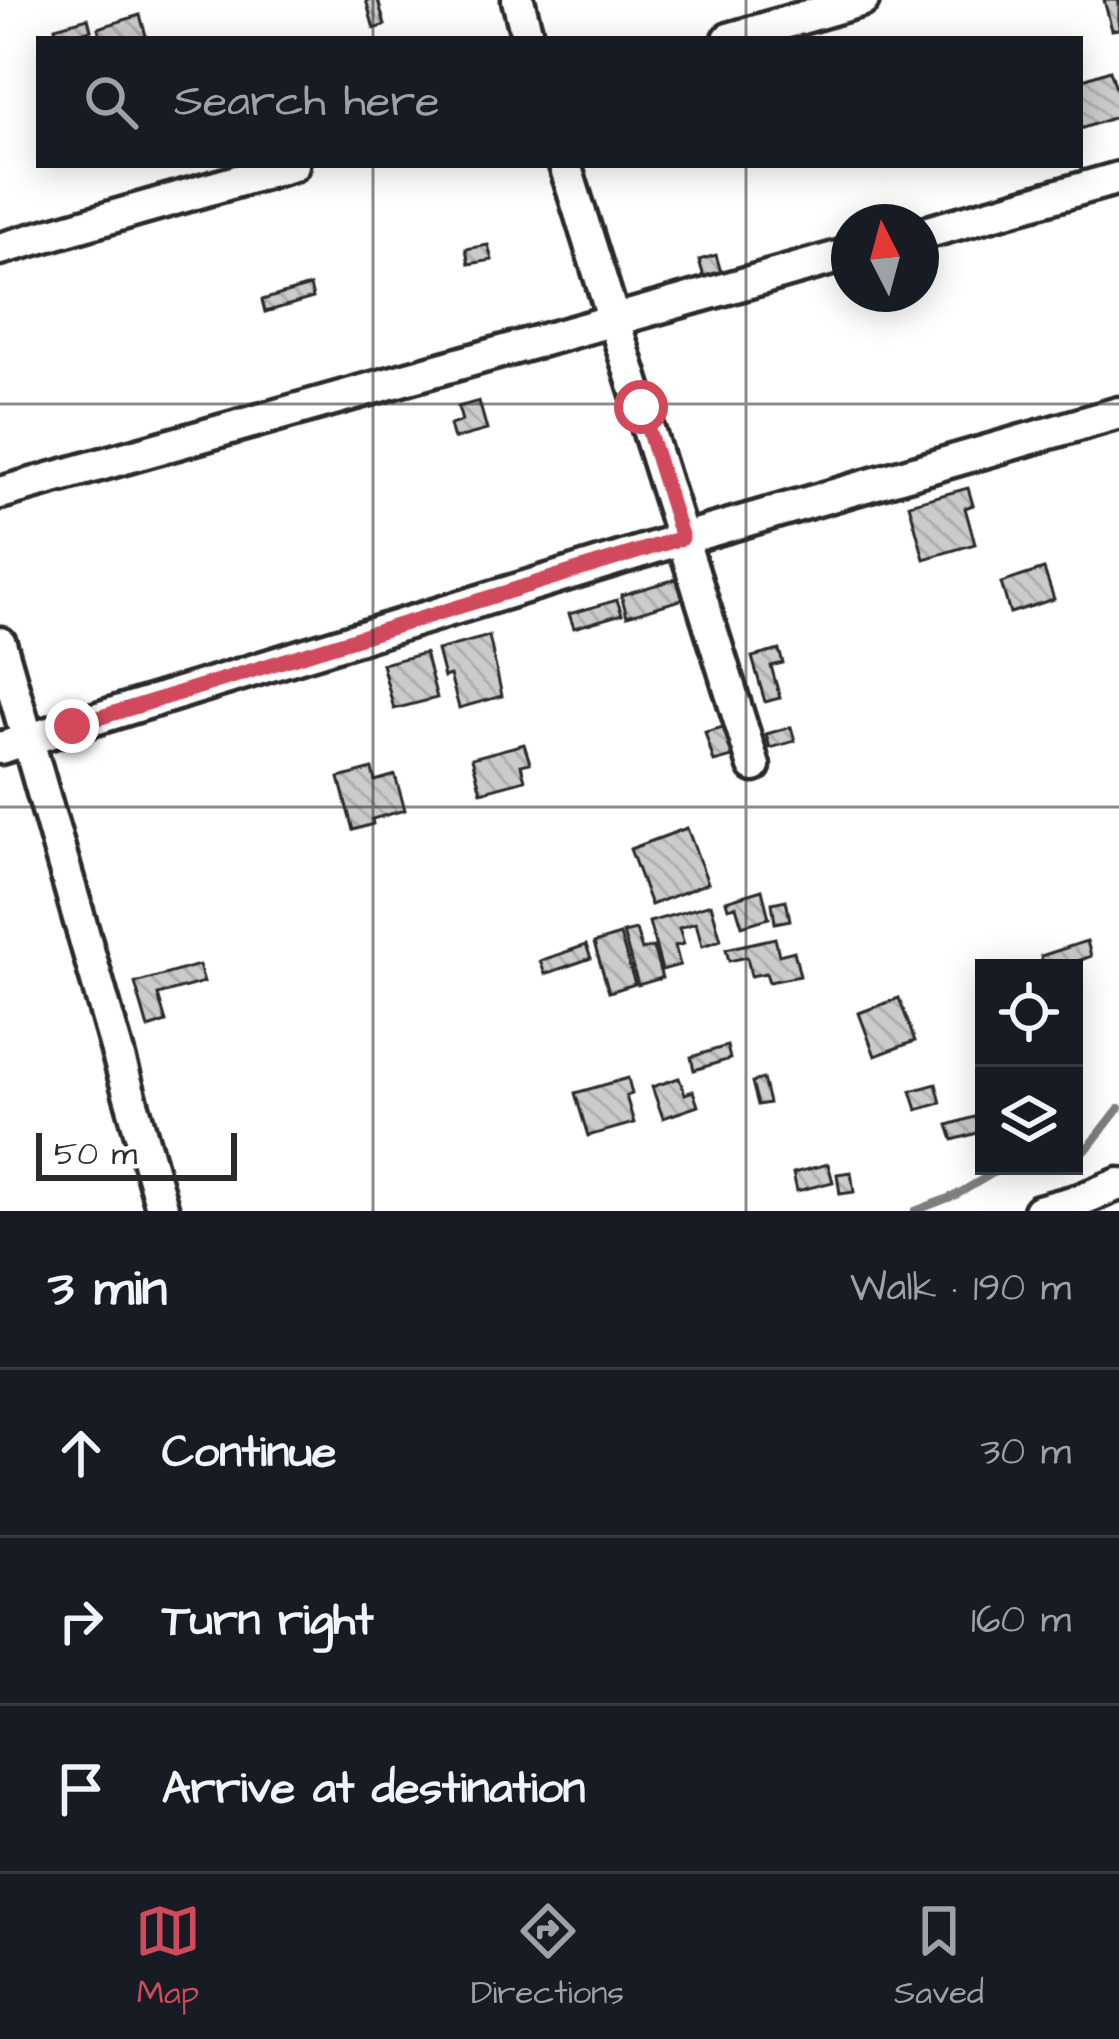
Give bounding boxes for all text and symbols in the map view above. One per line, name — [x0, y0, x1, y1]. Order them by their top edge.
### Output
search box — [36, 36, 1083, 168]
icon: search — [78, 69, 144, 135]
text: Search here — [174, 71, 440, 133]
north arrow — [831, 204, 939, 312]
route start — [614, 380, 668, 434]
route end — [45, 699, 99, 753]
map controls — [975, 959, 1083, 1175]
button: locate — [975, 959, 1083, 1067]
button: layers — [975, 1067, 1083, 1175]
scale bar — [36, 1127, 237, 1180]
text: 50 m — [54, 1131, 137, 1177]
text: 3 min — [48, 1254, 167, 1325]
text: Walk · 190 m — [850, 1262, 1071, 1316]
icon: ahead — [48, 1420, 114, 1486]
text: Continue — [162, 1422, 336, 1484]
text: 30 m — [981, 1426, 1071, 1480]
icon: right — [48, 1588, 114, 1654]
text: Turn right — [162, 1590, 374, 1652]
text: 160 m — [971, 1594, 1071, 1648]
icon: arrive — [48, 1756, 114, 1822]
text: Arrive at destination — [162, 1758, 585, 1820]
tab: Map — [135, 1898, 201, 2016]
tab: Directions — [471, 1898, 624, 2016]
tab: Saved — [894, 1898, 984, 2016]

